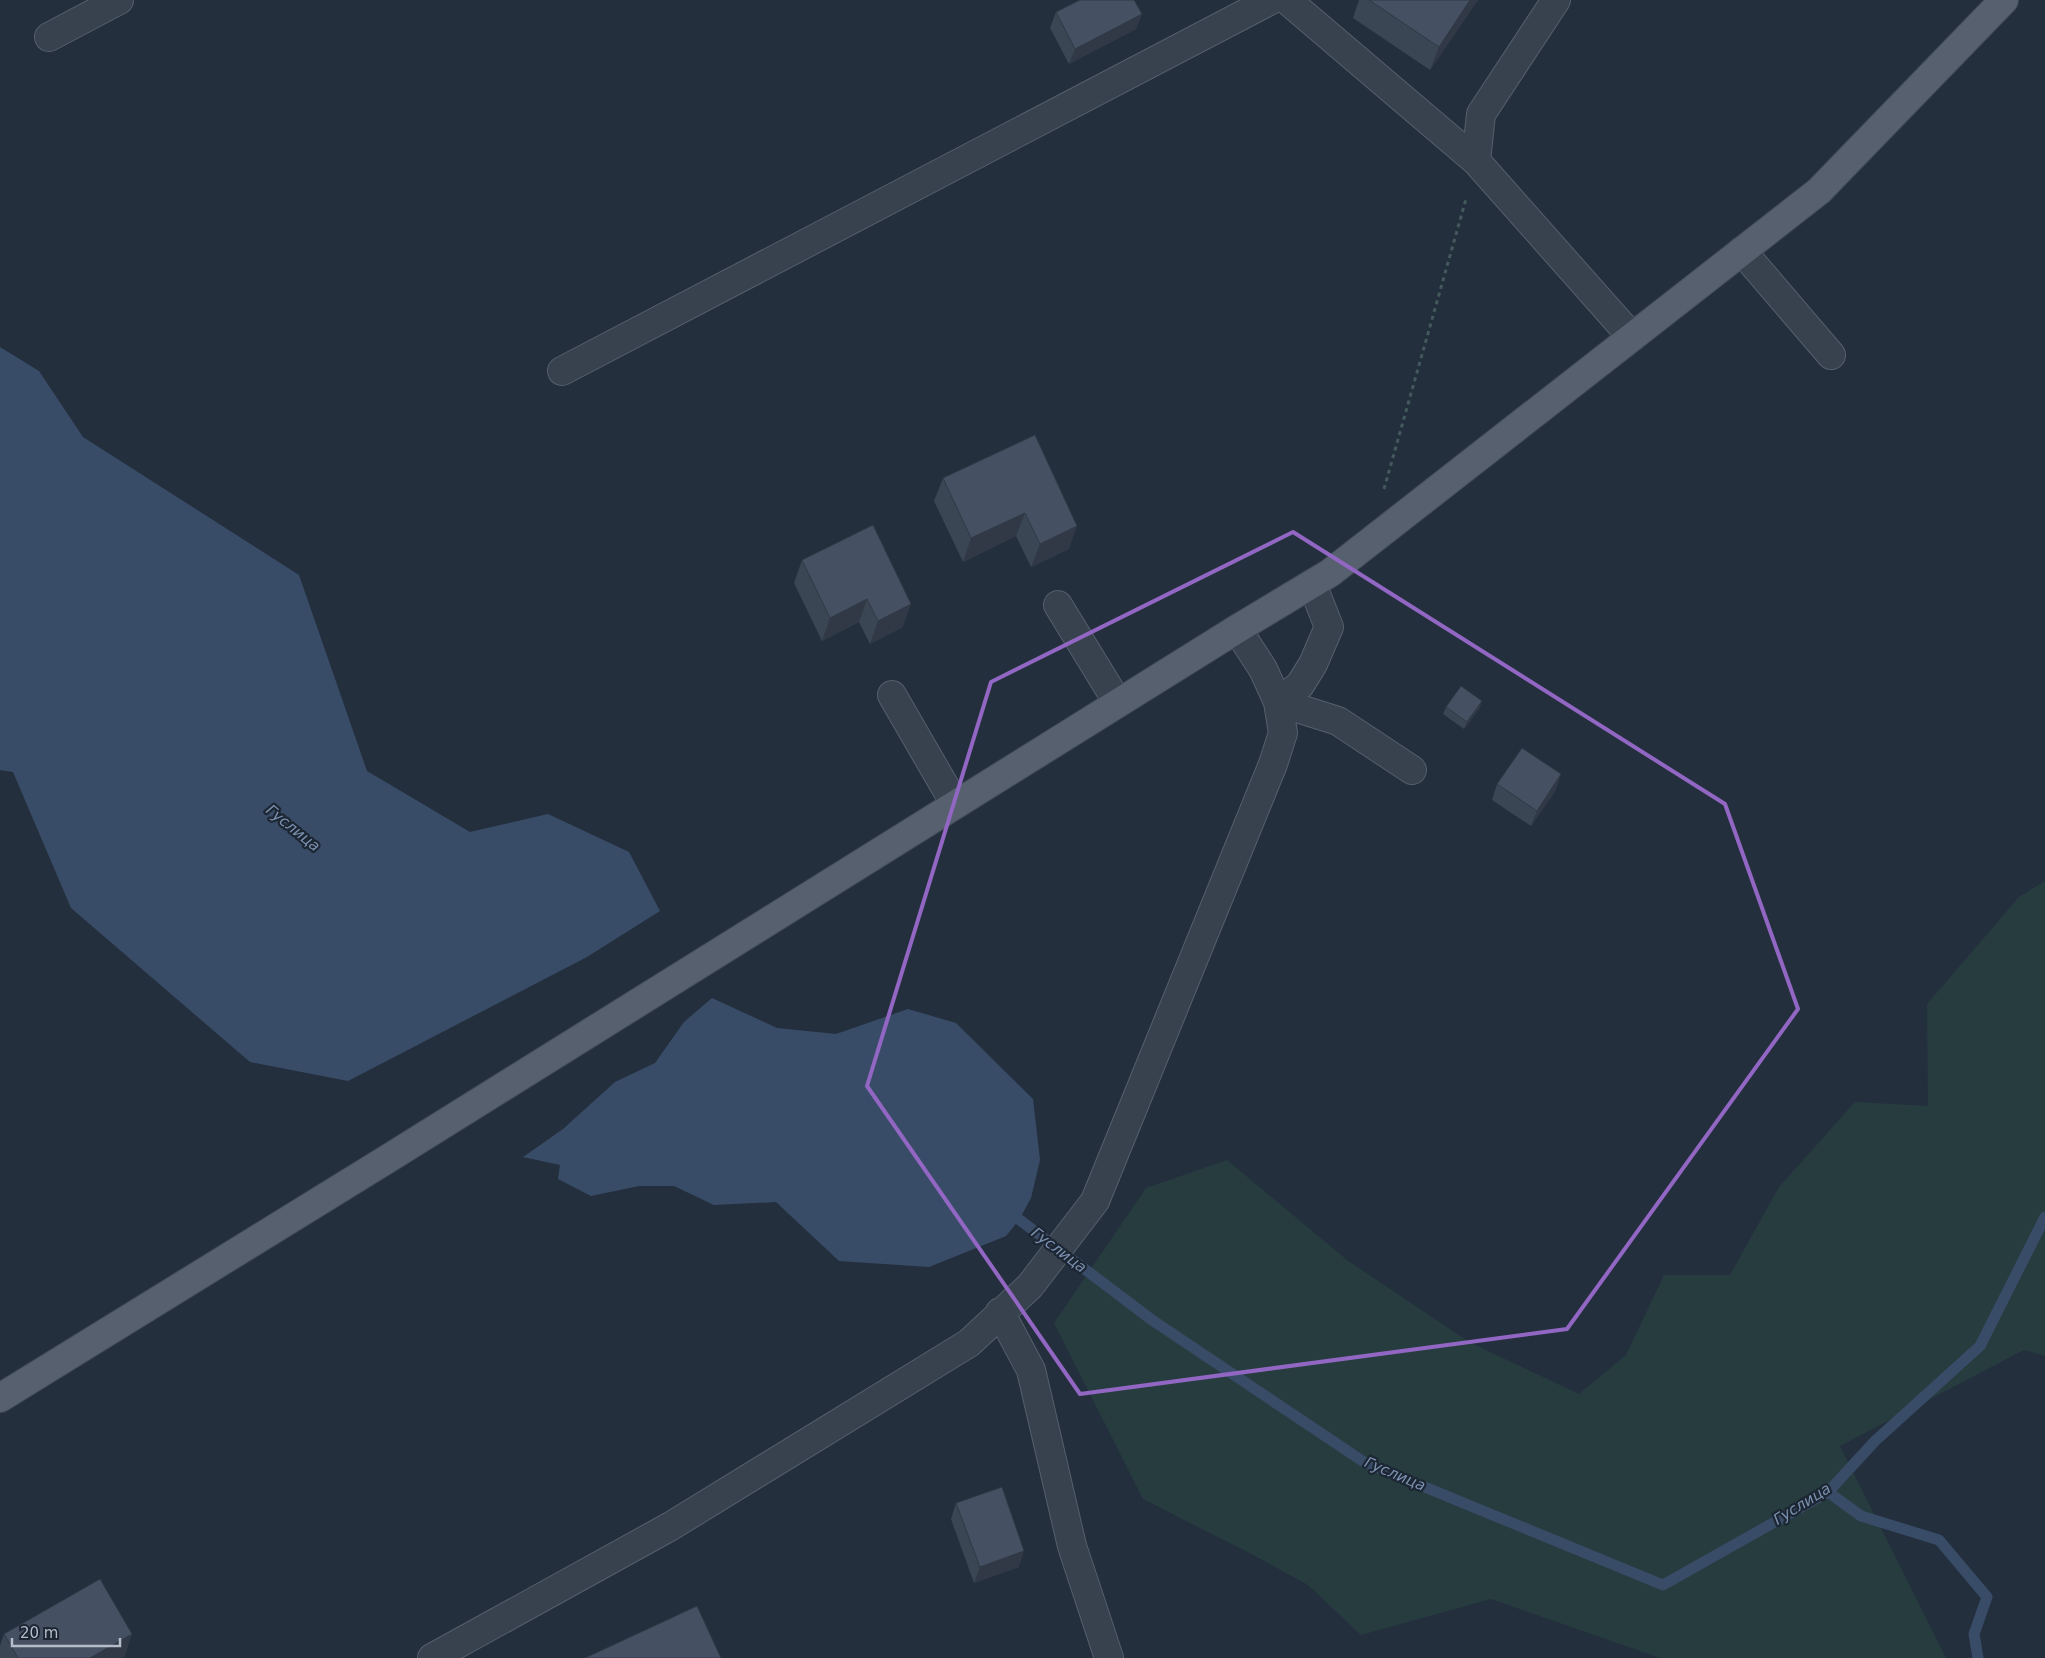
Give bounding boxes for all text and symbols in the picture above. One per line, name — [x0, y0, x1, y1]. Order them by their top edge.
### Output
water label: Гуслица — [262, 801, 324, 855]
water label: Гуслица — [1028, 1223, 1090, 1277]
water label: Гуслица — [1362, 1453, 1428, 1495]
water label: Гуслица — [1770, 1479, 1834, 1529]
scale bar — [12, 1616, 120, 1648]
text: 20 m — [20, 1624, 58, 1642]

